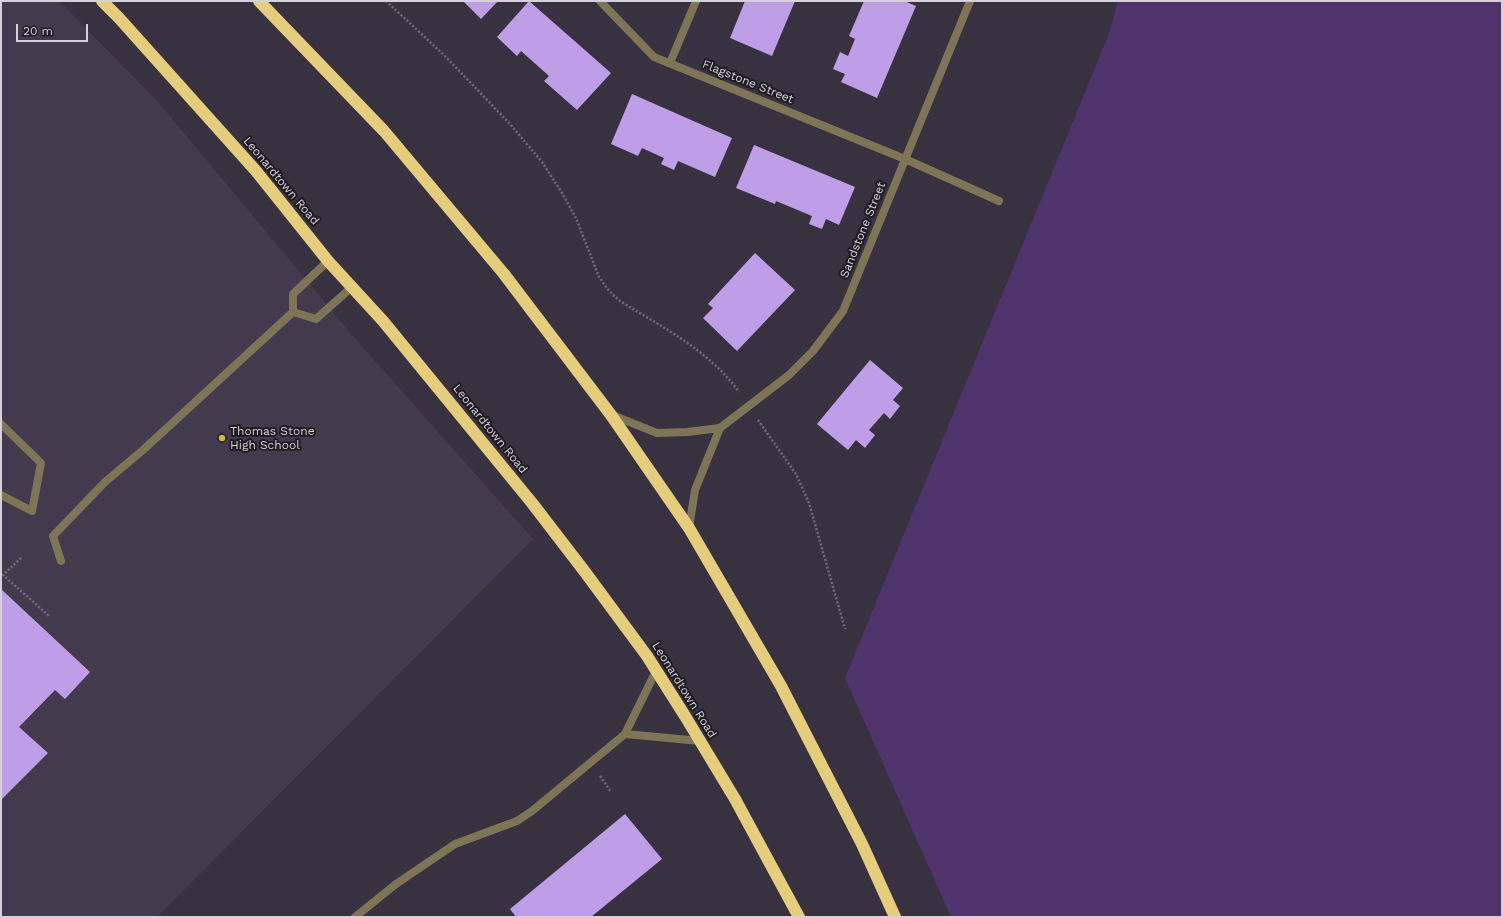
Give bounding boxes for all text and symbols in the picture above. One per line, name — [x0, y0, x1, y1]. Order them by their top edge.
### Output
scale bar — [18, 16, 90, 42]
text: 20 m — [23, 24, 53, 38]
street label: Flagstone Street — [700, 57, 796, 107]
street label: Leonardtown Road — [240, 134, 322, 228]
street label: Sandstone Street — [837, 180, 889, 280]
street label: Leonardtown Road — [450, 382, 530, 476]
place label: Thomas Stone High School — [230, 424, 315, 452]
marker: Thomas Stone High School — [217, 433, 227, 443]
street label: Leonardtown Road — [649, 639, 719, 741]

